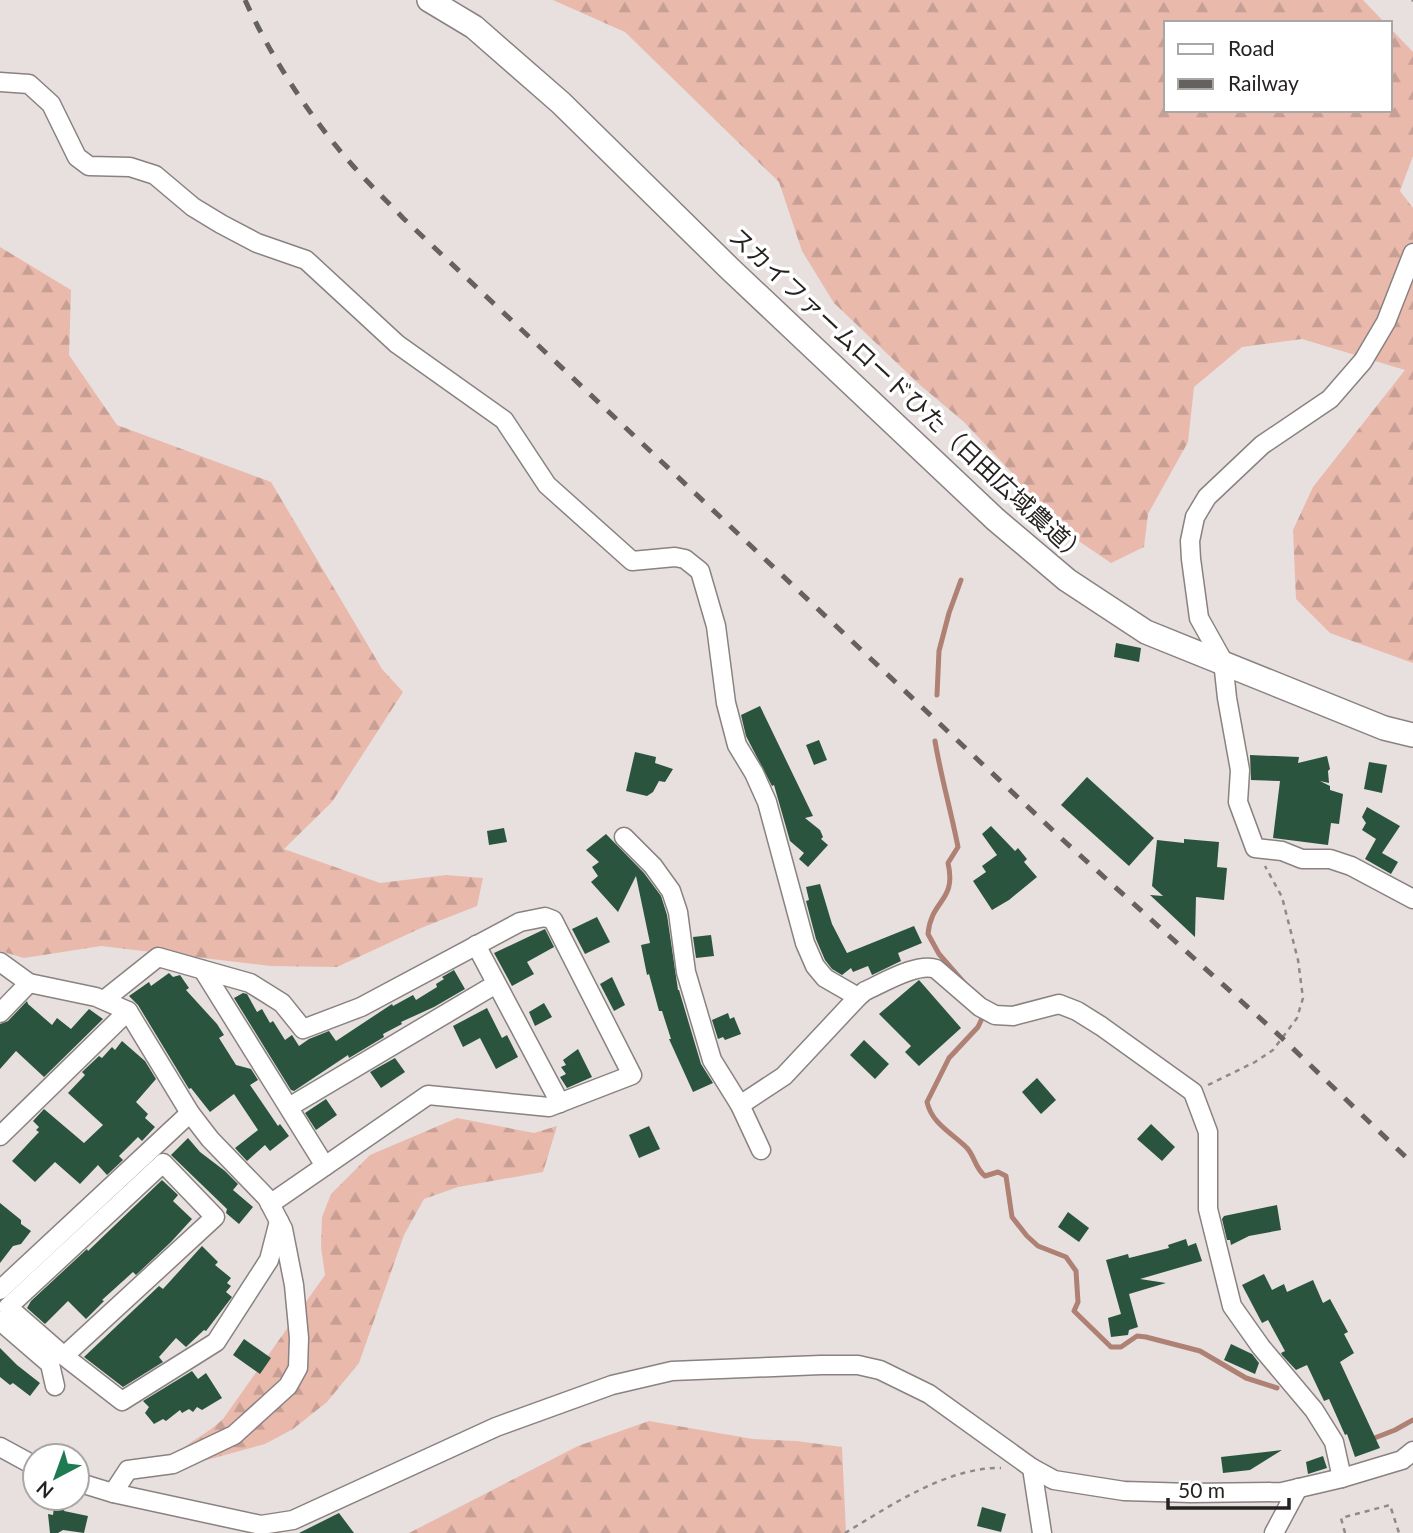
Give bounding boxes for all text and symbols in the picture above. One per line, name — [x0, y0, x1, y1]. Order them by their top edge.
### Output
legend — [1164, 21, 1392, 112]
text: Road — [1228, 35, 1275, 60]
text: Railway — [1228, 70, 1299, 95]
street label: スカイファームロードひた（日田広域農道） — [724, 221, 1094, 569]
north arrow — [21, 1442, 91, 1512]
scale bar — [1168, 1466, 1289, 1510]
text: N — [31, 1477, 58, 1504]
text: 50 m — [1178, 1477, 1225, 1502]

